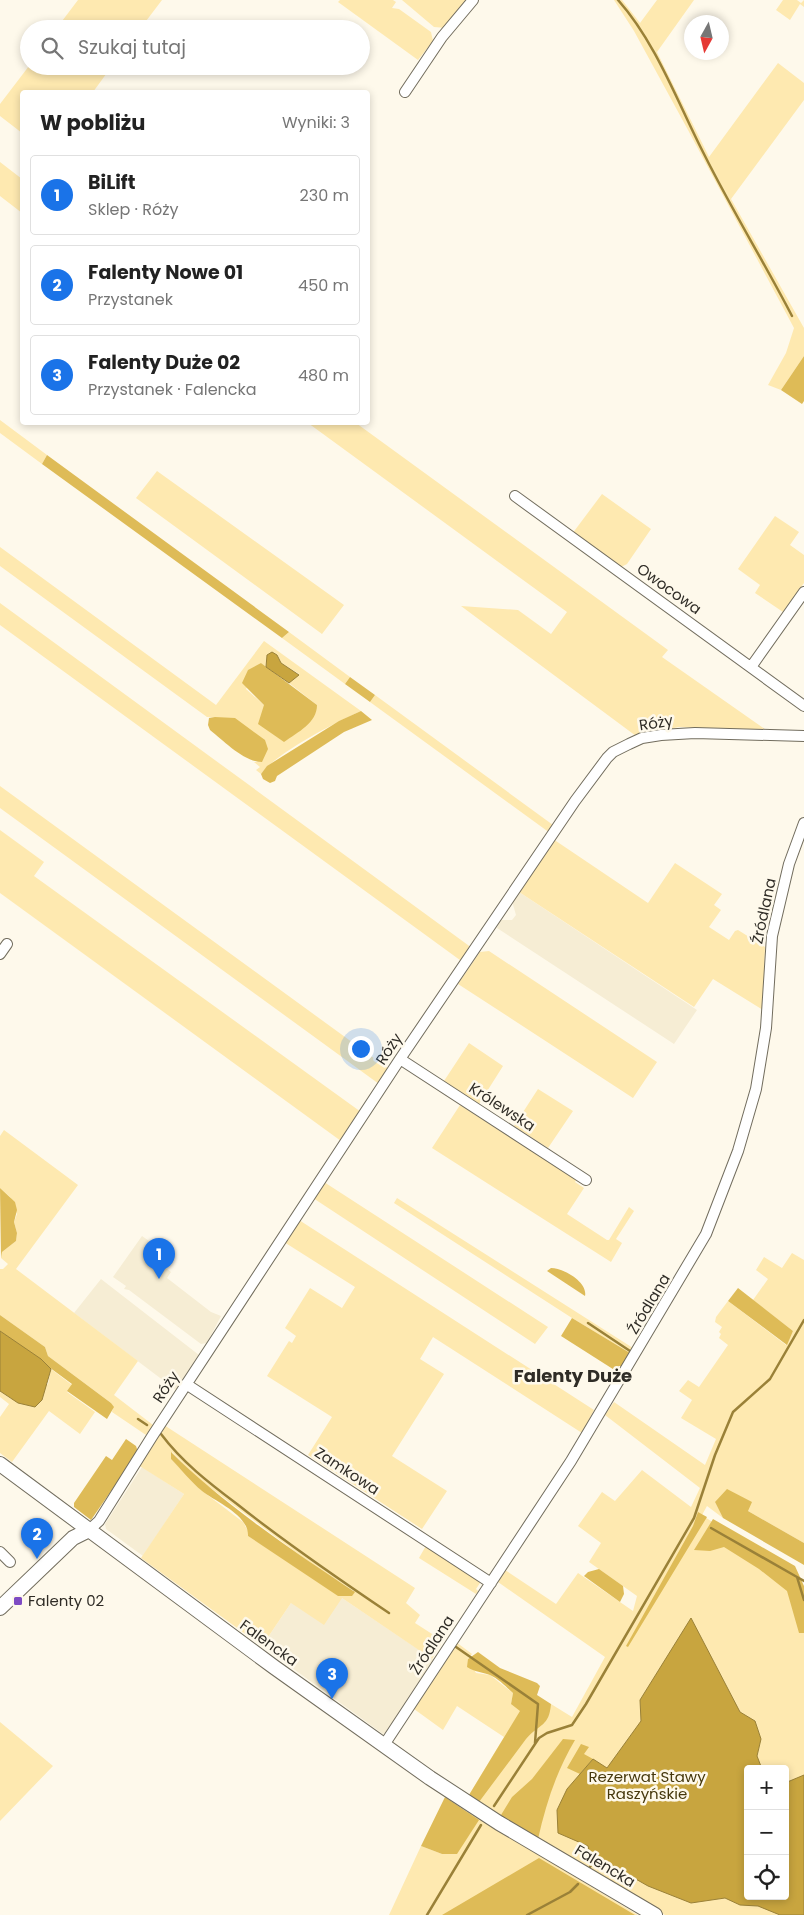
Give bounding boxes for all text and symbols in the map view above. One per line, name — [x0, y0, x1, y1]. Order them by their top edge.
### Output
north arrow — [684, 15, 729, 60]
search box — [20, 20, 370, 75]
icon: search — [38, 34, 66, 62]
text: Szukaj tutaj — [78, 34, 186, 61]
text: W pobliżu — [40, 108, 145, 137]
text: Wyniki: 3 — [282, 111, 350, 134]
text: BiLift — [88, 169, 135, 196]
text: 1 — [54, 184, 60, 207]
text: 230 m — [300, 184, 349, 207]
text: Sklep · Róży — [88, 198, 179, 221]
text: Falenty Nowe 01 — [88, 259, 243, 286]
text: 2 — [52, 274, 62, 297]
text: 450 m — [298, 274, 349, 297]
text: Przystanek — [88, 288, 173, 311]
text: Falenty Duże 02 — [88, 349, 240, 376]
text: 3 — [52, 364, 62, 387]
text: 480 m — [298, 364, 349, 387]
text: Przystanek · Falencka — [88, 378, 257, 401]
street label: Owocowa — [633, 558, 706, 619]
street label: Róży — [637, 709, 675, 736]
street label: Źródlana — [746, 876, 781, 946]
street label: Róży — [370, 1028, 407, 1069]
your location — [348, 1036, 374, 1062]
street label: Królewska — [465, 1077, 540, 1136]
pin: 1 — [143, 1238, 175, 1279]
street label: Źródlana — [622, 1270, 675, 1338]
district label: Falenty Duże — [514, 1363, 632, 1388]
street label: Róży — [147, 1366, 184, 1407]
street label: Zamkowa — [311, 1442, 384, 1499]
pin: 2 — [21, 1518, 53, 1559]
place label: Falenty 02 — [28, 1590, 104, 1611]
marker: Falenty 02 — [12, 1595, 24, 1607]
street label: Źródlana — [405, 1611, 459, 1679]
street label: Falencka — [236, 1614, 303, 1671]
pin: 3 — [316, 1658, 348, 1699]
map controls — [744, 1765, 789, 1900]
button: + — [744, 1765, 789, 1810]
park label: Rezerwat Stawy Raszyńskie — [588, 1766, 706, 1804]
button: − — [744, 1810, 789, 1855]
street label: Falencka — [571, 1839, 639, 1892]
button: locate — [744, 1855, 789, 1900]

